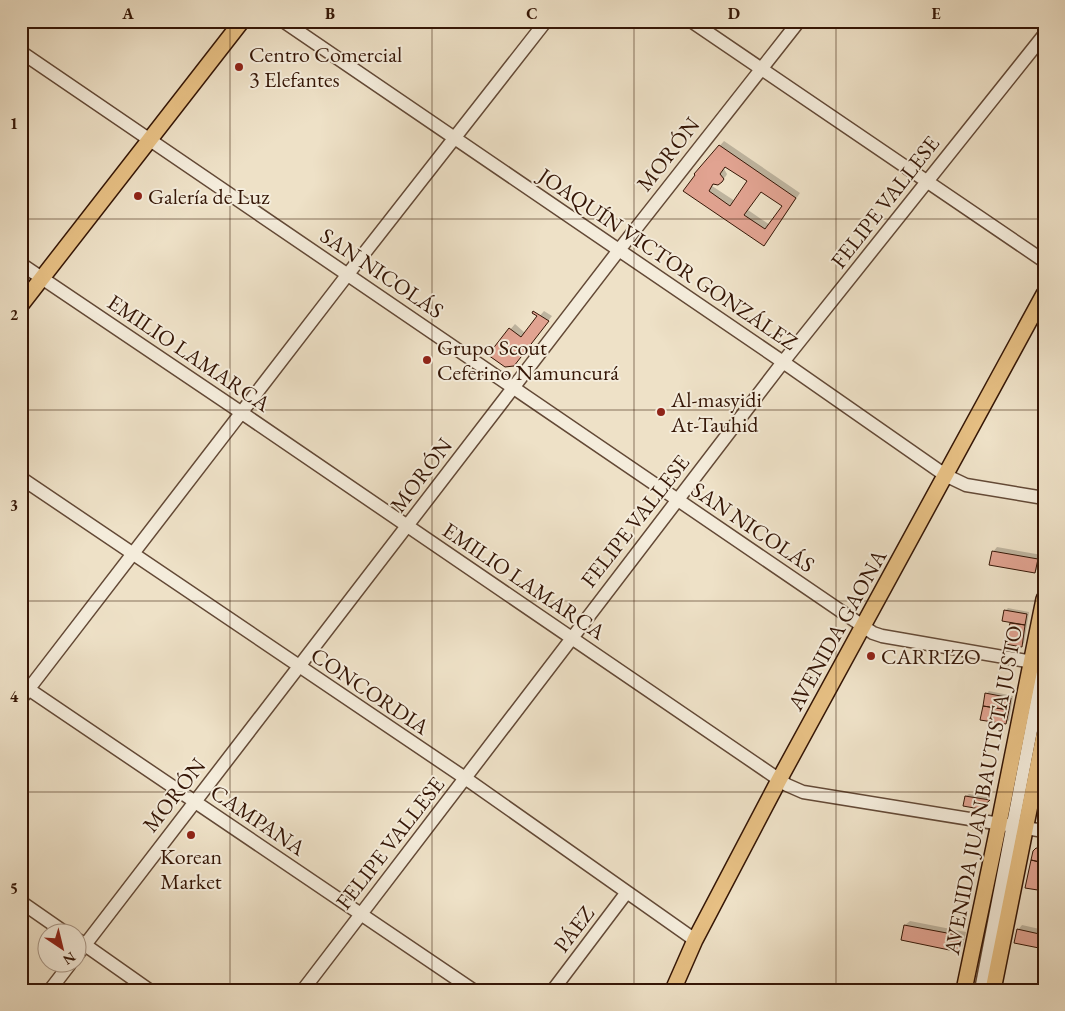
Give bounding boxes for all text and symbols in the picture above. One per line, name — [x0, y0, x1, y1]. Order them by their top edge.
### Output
text: A — [121, 3, 134, 24]
text: B — [325, 3, 335, 24]
text: C — [526, 3, 538, 24]
text: D — [728, 3, 740, 24]
text: E — [931, 3, 941, 24]
place label: Centro Comercial 3 Elefantes — [249, 40, 402, 94]
marker: Centro Comercial 3 Elefantes — [233, 61, 245, 73]
street label: MORÓN — [630, 111, 706, 197]
text: 1 — [10, 113, 18, 134]
street label: FELIPE VALLESE — [824, 130, 946, 274]
street label: JOAQUÍN VICTOR GONZÁLEZ — [531, 160, 803, 357]
place label: Galería de Luz — [148, 182, 270, 211]
marker: Galería de Luz — [132, 190, 144, 202]
street label: SAN NICOLÁS — [315, 221, 449, 325]
street label: EMILIO LAMARCA — [102, 288, 277, 419]
text: 2 — [10, 304, 19, 325]
place label: Grupo Scout Ceferino Namuncurá — [437, 333, 619, 387]
marker: Grupo Scout Ceferino Namuncurá — [421, 354, 433, 366]
place label: Al-masyidi At-Tauhid — [670, 385, 762, 439]
marker: Al-masyidi At-Tauhid — [655, 406, 667, 418]
street label: MORÓN — [383, 431, 459, 518]
street label: FELIPE VALLESE — [574, 449, 696, 593]
street label: SAN NICOLÁS — [686, 475, 820, 579]
text: 3 — [10, 495, 18, 516]
street label: EMILIO LAMARCA — [437, 516, 612, 647]
street label: AVENIDA GAONA — [780, 544, 894, 717]
street label: AVENIDA JUAN BAUTISTA JUSTO — [937, 623, 1029, 958]
street label: CONCORDIA — [305, 641, 436, 742]
place label: CARRIZO — [881, 642, 981, 671]
marker: CARRIZO — [865, 650, 877, 662]
text: 4 — [10, 686, 19, 707]
street label: MORÓN — [136, 752, 212, 838]
street label: FELIPE VALLESE — [329, 771, 451, 915]
street label: CAMPANA — [205, 778, 312, 863]
marker: Korean Market — [185, 829, 197, 841]
place label: Korean Market — [160, 842, 222, 896]
text: 5 — [10, 878, 18, 899]
street label: PÁEZ — [547, 900, 601, 958]
north arrow — [38, 924, 88, 974]
text: N — [59, 948, 79, 970]

